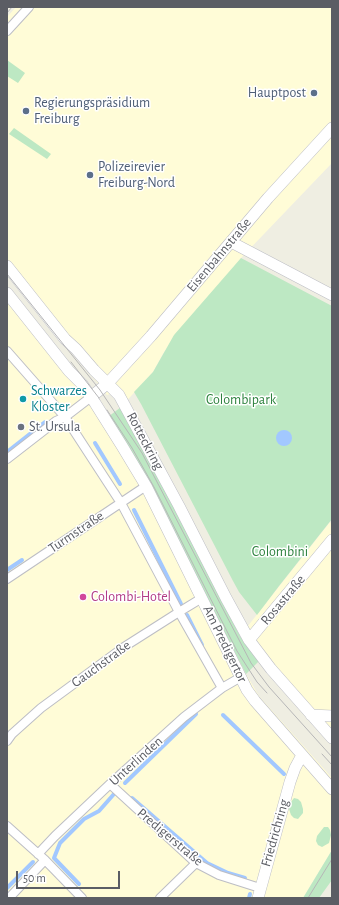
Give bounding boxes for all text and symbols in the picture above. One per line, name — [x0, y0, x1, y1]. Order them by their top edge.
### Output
place label: Hauptpost — [248, 85, 306, 101]
marker: Hauptpost — [309, 88, 319, 98]
place label: Regierungspräsidium Freiburg — [34, 95, 150, 128]
marker: Regierungspräsidium Freiburg — [21, 106, 31, 116]
place label: Polizeirevier Freiburg-Nord — [98, 159, 175, 192]
marker: Polizeirevier Freiburg-Nord — [85, 170, 95, 180]
street label: Eisenbahnstraße — [183, 214, 255, 296]
place label: Schwarzes Kloster — [31, 383, 87, 416]
park label: Colombipark — [206, 392, 276, 408]
marker: Schwarzes Kloster — [18, 394, 28, 404]
street label: Rotteckring — [123, 409, 167, 473]
place label: St. Ursula — [29, 419, 80, 435]
marker: St. Ursula — [16, 422, 26, 432]
street label: Turmstraße — [45, 507, 107, 557]
park label: Colombini — [252, 544, 308, 560]
street label: Rosastraße — [257, 571, 309, 629]
place label: Colombi-Hotel — [91, 589, 171, 605]
marker: Colombi-Hotel — [78, 592, 88, 602]
street label: Am Predigertor — [199, 603, 251, 685]
street label: Gauchstraße — [68, 637, 134, 691]
street label: Unterlinden — [106, 733, 166, 789]
street label: Friedrichring — [257, 797, 293, 869]
street label: Predigerstraße — [134, 804, 206, 870]
scale bar — [18, 863, 122, 889]
text: 50 m — [23, 872, 46, 884]

